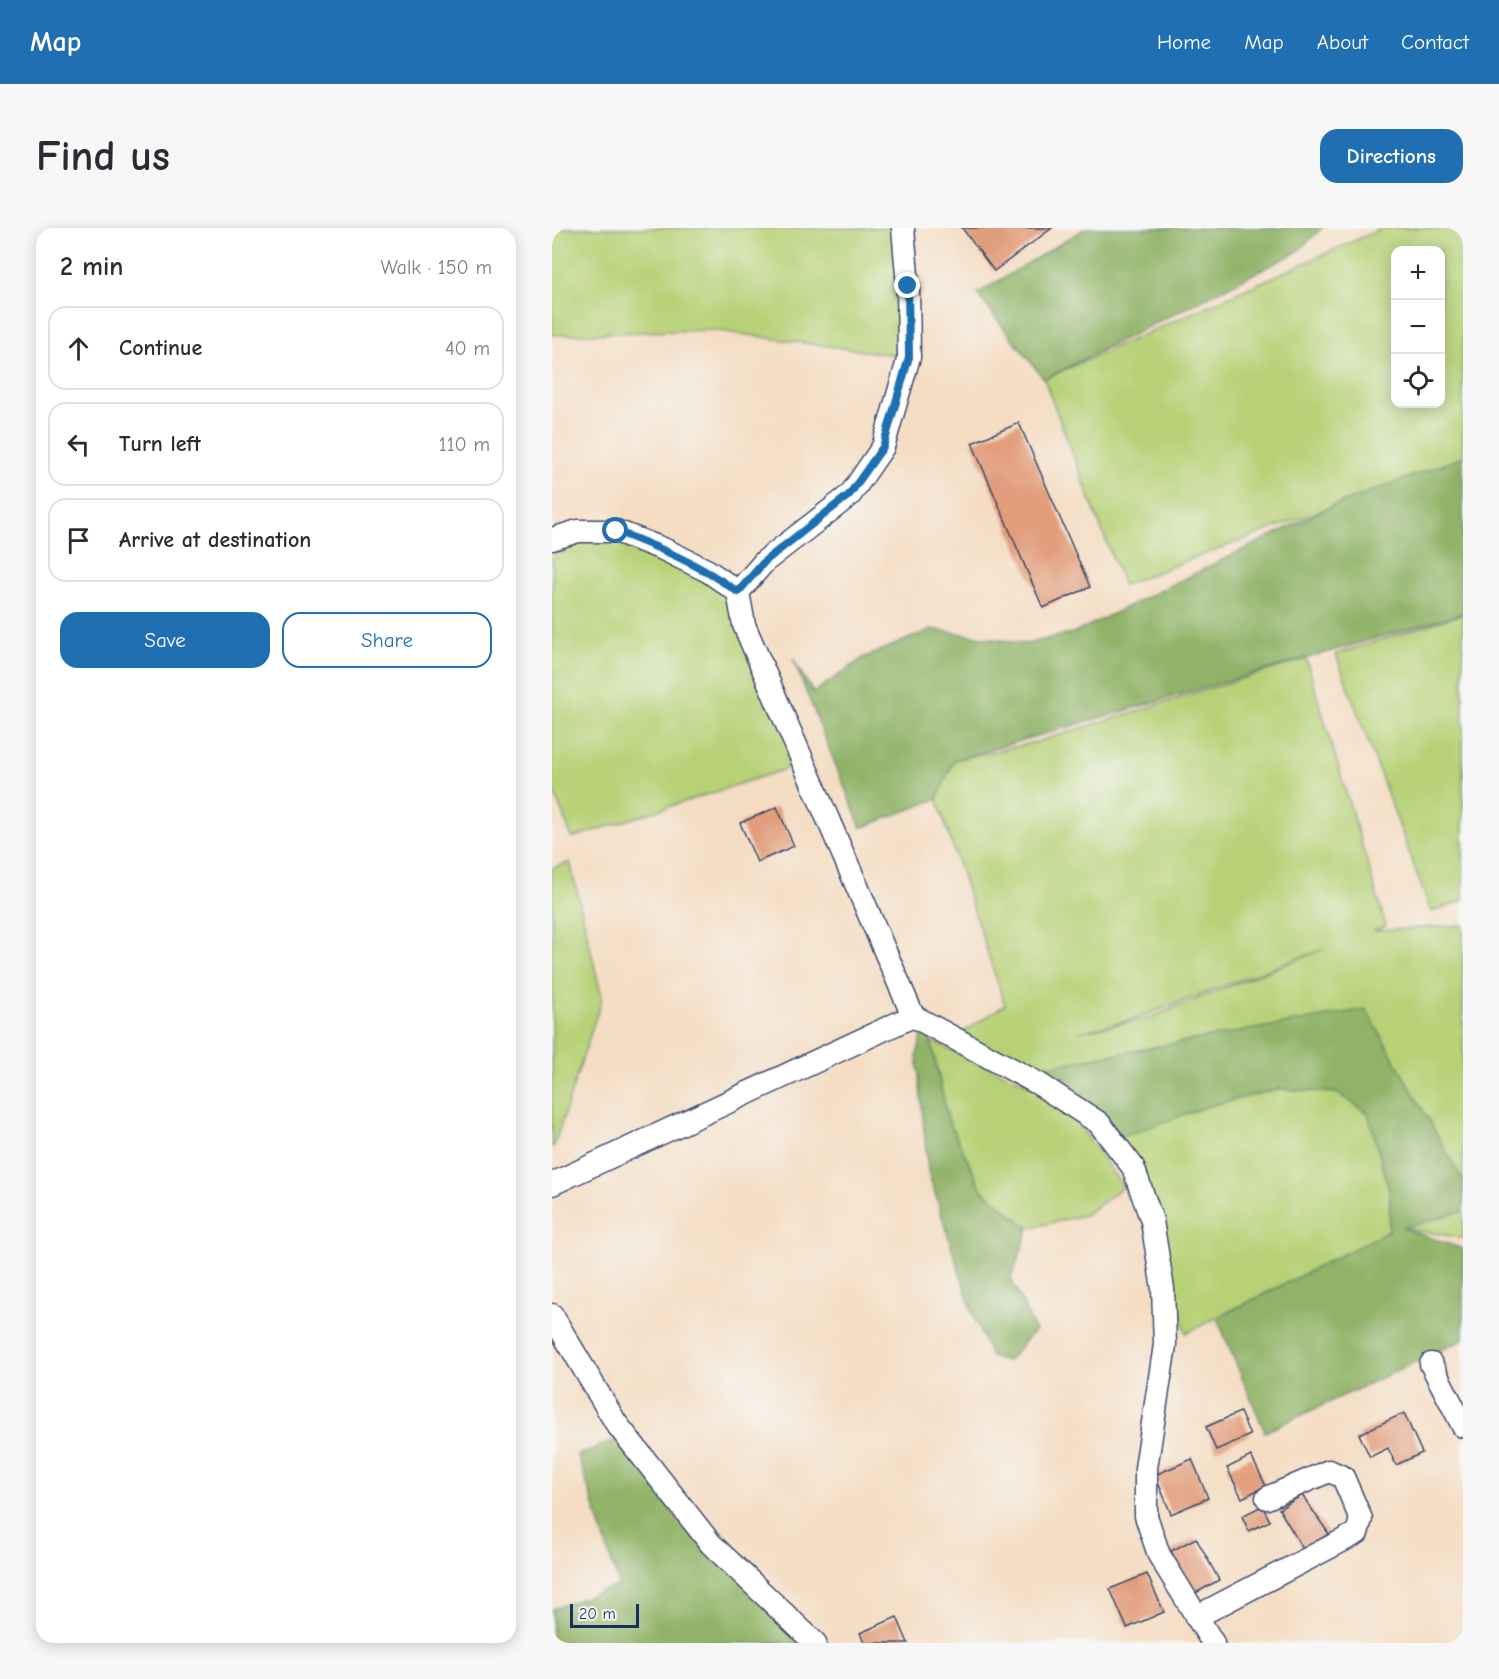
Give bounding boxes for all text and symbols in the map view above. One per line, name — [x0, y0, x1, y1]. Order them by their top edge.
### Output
text: Map — [30, 26, 81, 58]
text: Home — [1157, 30, 1211, 54]
text: Map — [1244, 30, 1284, 54]
text: About — [1317, 30, 1368, 54]
text: Contact — [1401, 30, 1469, 54]
button: Directions — [1320, 129, 1463, 183]
text: Find us — [36, 132, 170, 181]
map controls — [1391, 246, 1445, 408]
button: + — [1391, 246, 1445, 300]
text: 2 min — [60, 252, 123, 282]
text: Walk · 150 m — [381, 256, 492, 279]
route end — [894, 272, 920, 298]
button: − — [1391, 300, 1445, 354]
icon: ahead — [62, 332, 95, 365]
text: Continue — [119, 335, 202, 361]
text: 40 m — [445, 337, 490, 360]
button: locate — [1391, 354, 1445, 408]
icon: left — [62, 428, 95, 461]
text: Turn left — [119, 431, 201, 457]
text: 110 m — [439, 433, 490, 456]
route start — [602, 517, 628, 543]
icon: arrive — [62, 524, 95, 557]
text: Arrive at destination — [119, 527, 311, 553]
button: Save — [60, 612, 270, 668]
button: Share — [282, 612, 492, 668]
scale bar — [570, 1601, 639, 1628]
text: 20 m — [579, 1605, 616, 1623]

